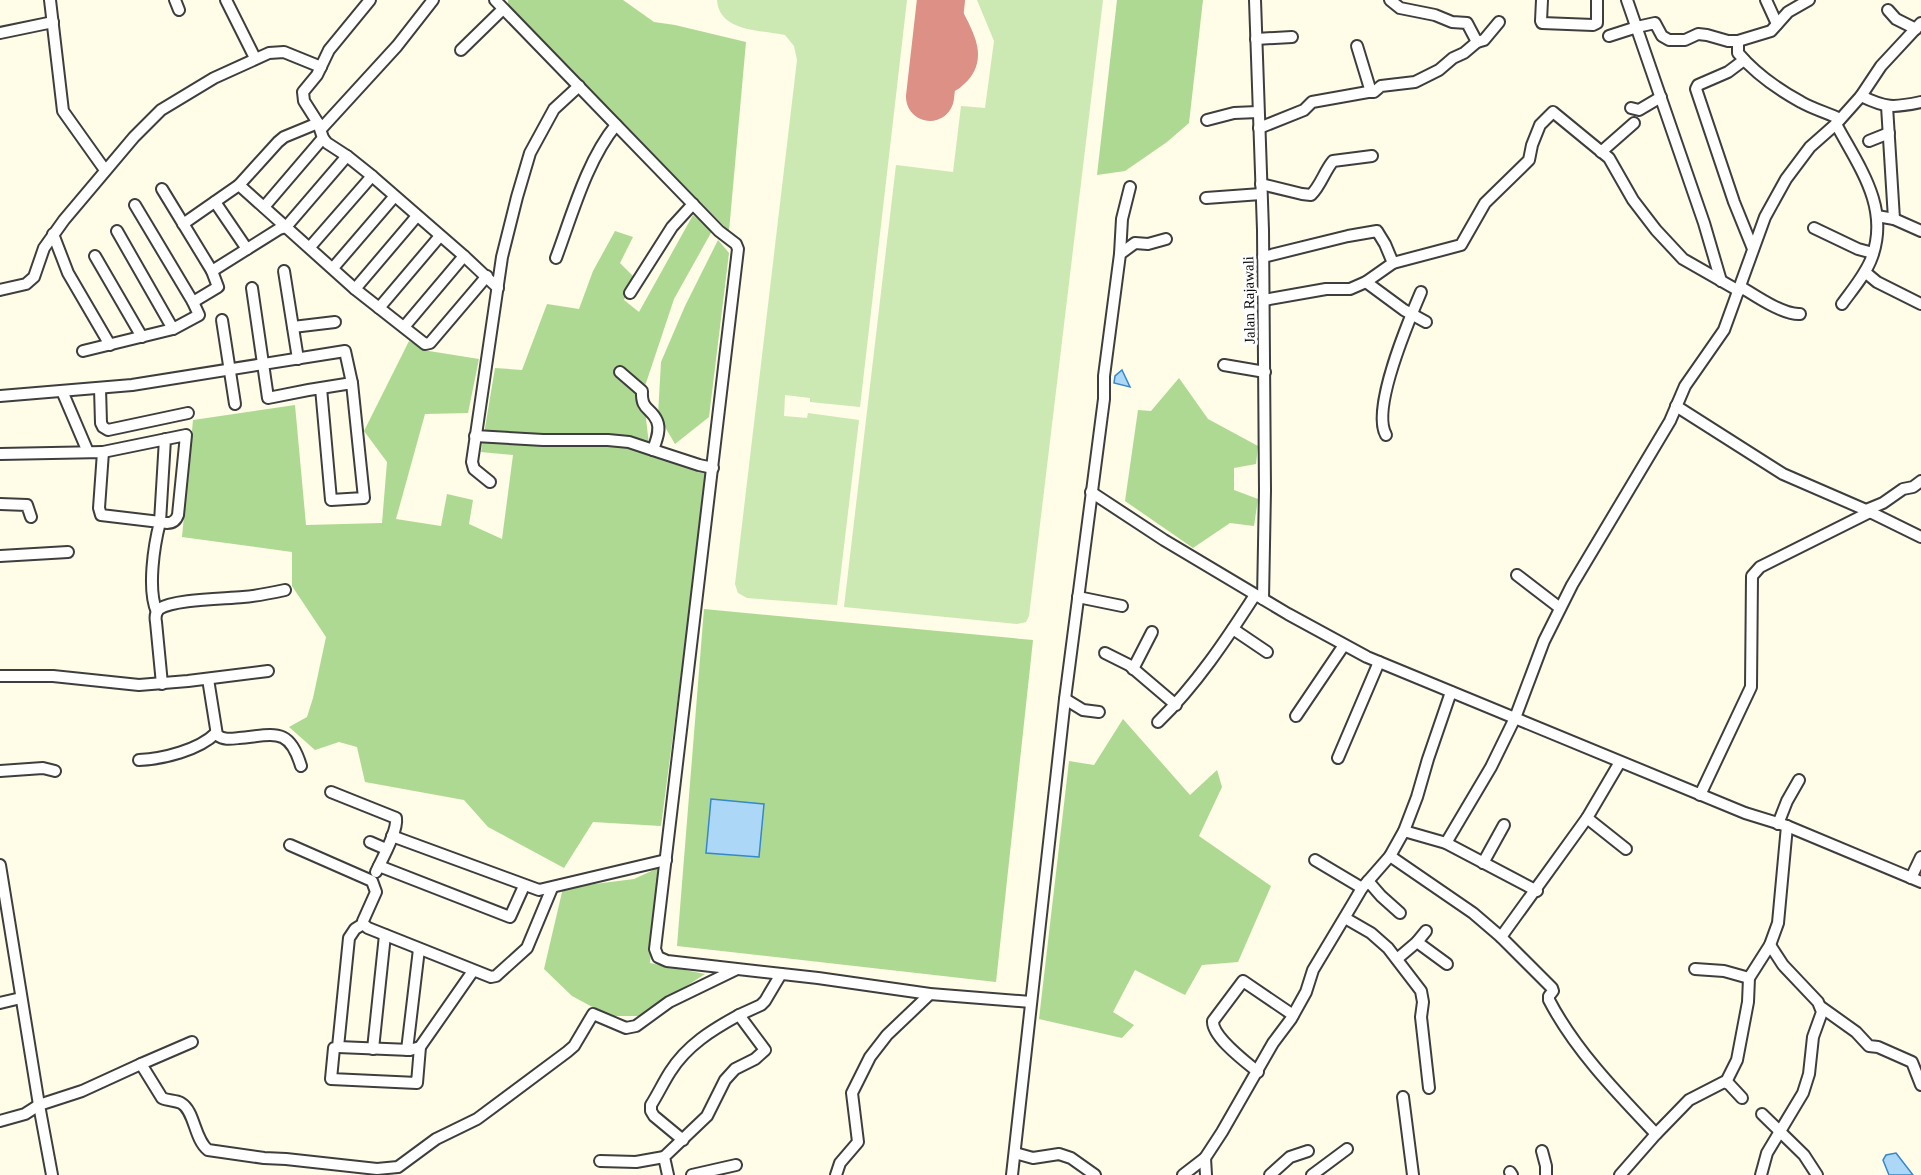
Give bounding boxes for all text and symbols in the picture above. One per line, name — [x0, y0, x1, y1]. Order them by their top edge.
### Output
street label: Jalan Rajawali — [1240, 256, 1258, 344]

